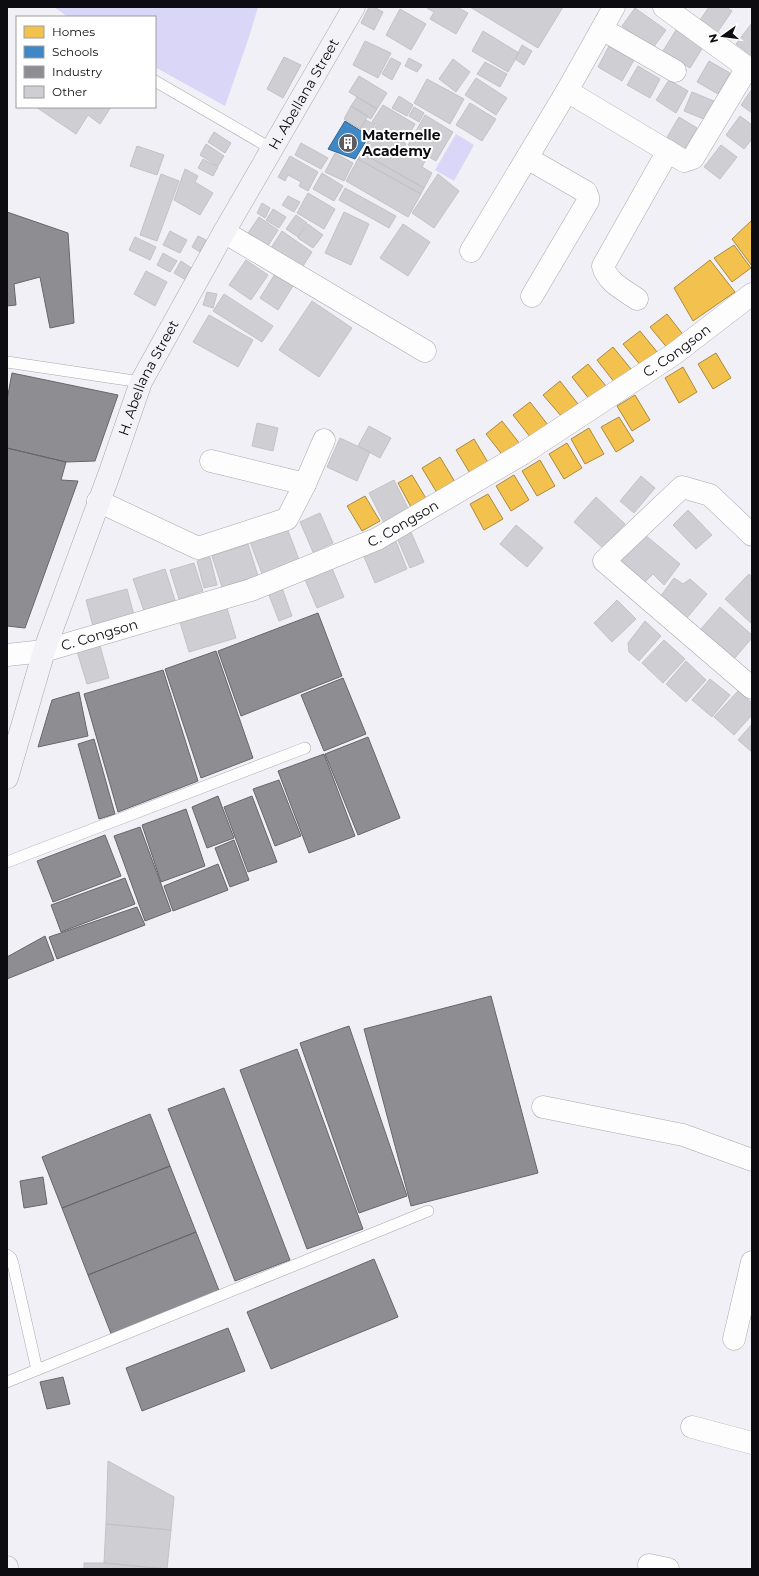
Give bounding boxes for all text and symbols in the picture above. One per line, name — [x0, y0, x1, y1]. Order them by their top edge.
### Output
legend — [16, 16, 156, 108]
north arrow — [703, 16, 743, 56]
text: Homes — [52, 24, 95, 39]
text: N — [705, 32, 721, 44]
street label: H. Abellana Street — [264, 35, 343, 153]
text: Schools — [52, 44, 98, 59]
text: Industry — [52, 64, 102, 79]
text: Other — [52, 84, 87, 99]
place label: Maternelle Academy — [361, 126, 441, 160]
building icon: Maternelle Academy — [337, 132, 359, 154]
street label: H. Abellana Street — [114, 316, 183, 438]
street label: C. Congson — [639, 320, 714, 381]
street label: C. Congson — [365, 496, 442, 551]
street label: C. Congson — [59, 615, 140, 655]

